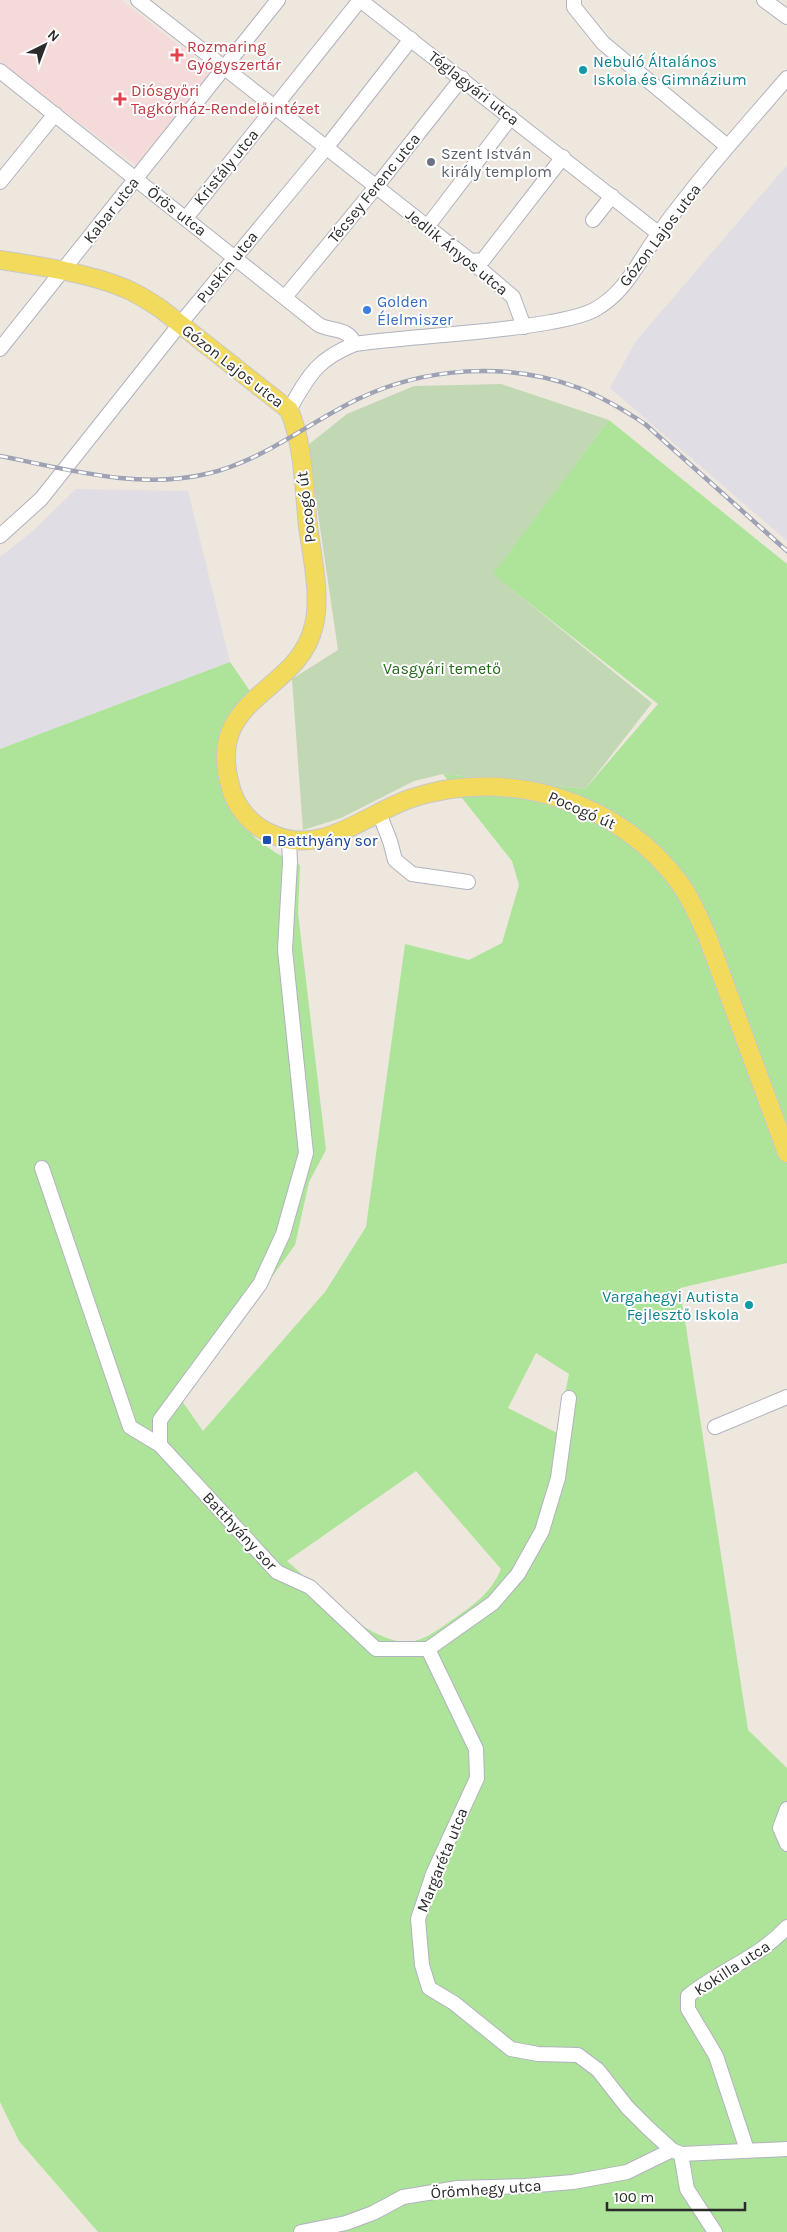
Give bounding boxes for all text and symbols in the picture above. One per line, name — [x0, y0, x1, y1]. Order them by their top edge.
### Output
north arrow — [20, 20, 70, 70]
text: N — [44, 26, 63, 45]
place label: Rozmaring Gyógyszertár — [187, 37, 281, 74]
street label: Téglagyári utca — [425, 47, 523, 129]
marker: Rozmaring Gyógyszertár — [171, 49, 183, 61]
place label: Nebuló Általános Iskola és Gimnázium — [593, 52, 747, 89]
marker: Nebuló Általános Iskola és Gimnázium — [577, 64, 589, 76]
place label: Diósgyőri Tagkórház-Rendelőintézet — [131, 81, 320, 118]
marker: Diósgyőri Tagkórház-Rendelőintézet — [113, 92, 127, 106]
street label: Kristály utca — [190, 125, 262, 209]
street label: Técsey Ferenc utca — [324, 129, 424, 247]
place label: Szent István király templom — [441, 144, 552, 181]
marker: Szent István király templom — [425, 156, 437, 168]
street label: Kabar utca — [79, 173, 143, 247]
street label: Gózon Lajos utca — [615, 180, 705, 290]
street label: Örös utca — [144, 182, 210, 240]
street label: Jedlik Ányos utca — [402, 205, 512, 299]
street label: Puskin utca — [192, 227, 262, 307]
place label: Golden Élelmiszer — [377, 292, 453, 329]
marker: Golden Élelmiszer — [361, 304, 373, 316]
street label: Gózon Lajos utca — [178, 320, 288, 412]
street label: Pocogó út — [292, 470, 320, 544]
park label: Vasgyári temető — [383, 659, 501, 678]
street label: Pocogó út — [545, 787, 619, 833]
place label: Batthyány sor — [277, 831, 378, 850]
marker: Batthyány sor — [261, 834, 273, 846]
place label: Vargahegyi Autista Fejlesztő Iskola — [602, 1287, 739, 1324]
marker: Vargahegyi Autista Fejlesztő Iskola — [743, 1299, 755, 1311]
street label: Batthyány sor — [199, 1488, 281, 1574]
street label: Margaréta utca — [412, 1805, 472, 1915]
street label: Kokilla utca — [691, 1936, 773, 2000]
street label: Örömhegy utca — [430, 2176, 542, 2202]
scale bar — [607, 2180, 744, 2212]
text: 100 m — [614, 2188, 654, 2206]

